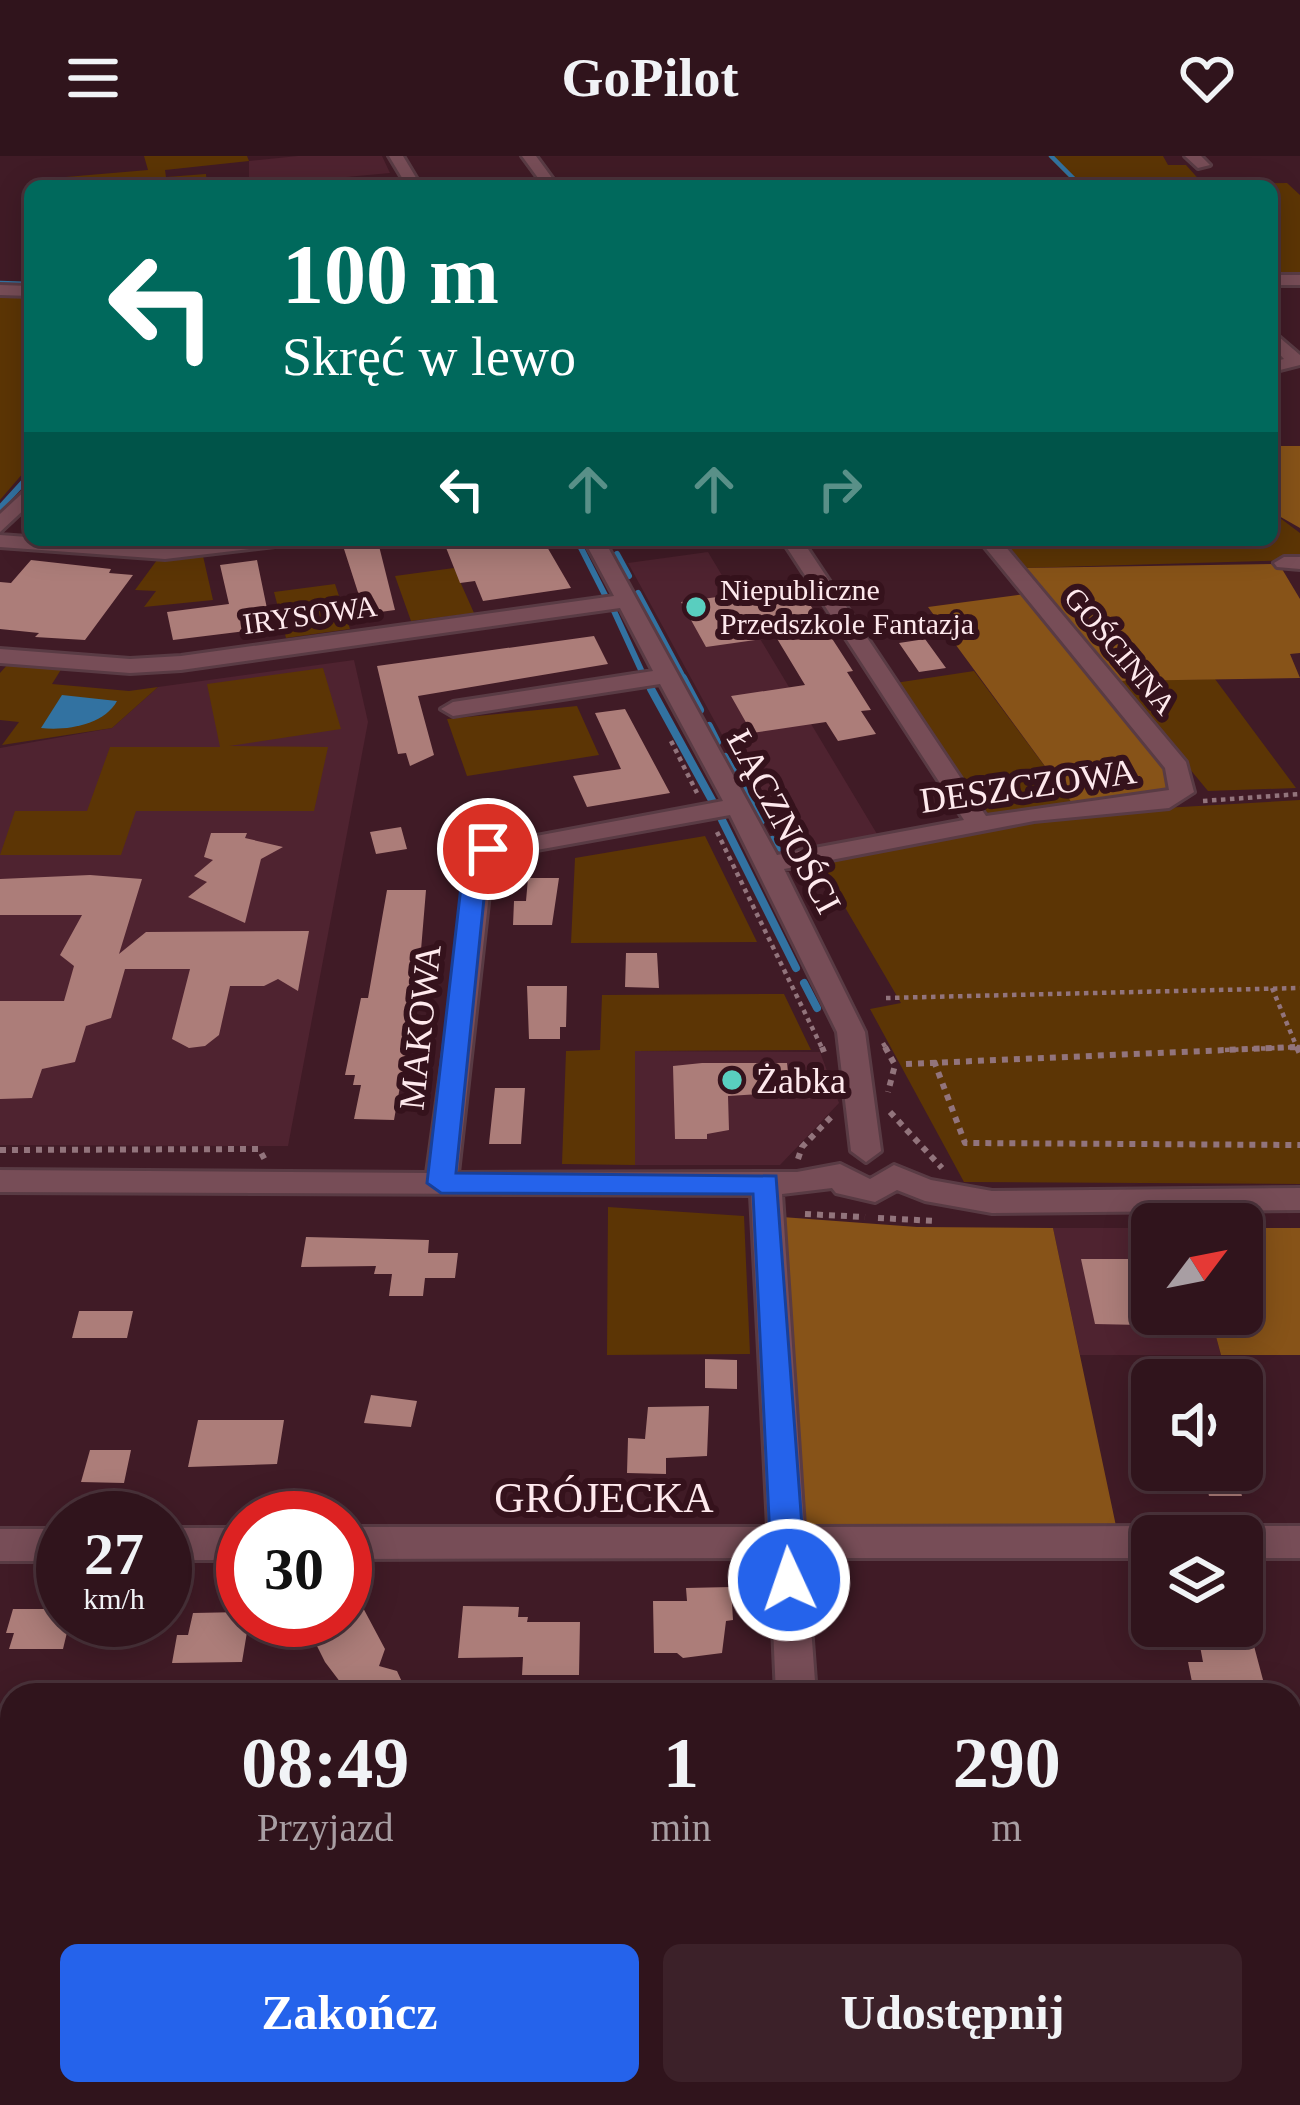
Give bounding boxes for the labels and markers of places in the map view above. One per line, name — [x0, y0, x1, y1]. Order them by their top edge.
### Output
place label: Niepubliczne Przedszkole Fantazja — [720, 573, 974, 640]
marker: Niepubliczne Przedszkole Fantazja — [683, 594, 709, 620]
pin — [437, 798, 539, 900]
place label: Żabka — [756, 1061, 846, 1101]
marker: Żabka — [719, 1067, 745, 1093]

